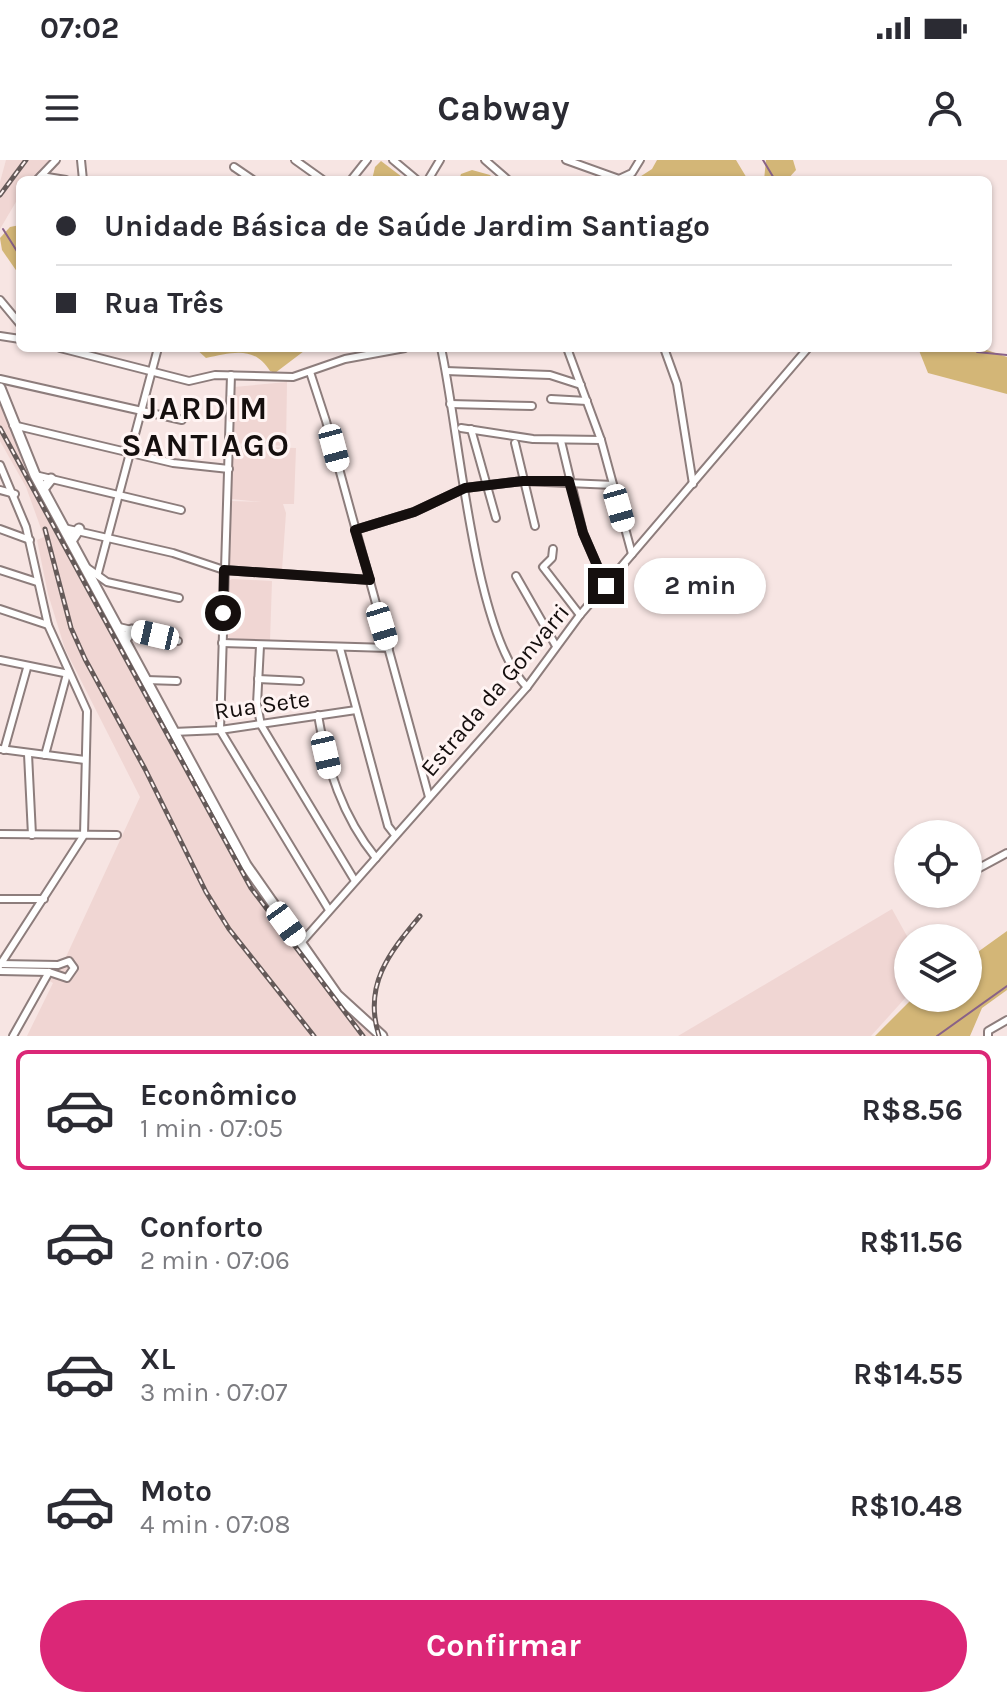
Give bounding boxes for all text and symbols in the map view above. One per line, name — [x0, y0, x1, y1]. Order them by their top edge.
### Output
text: 07:02 — [40, 10, 119, 46]
icon: menu — [40, 86, 84, 130]
icon: person — [923, 86, 967, 130]
text: Cabway — [437, 87, 570, 129]
text: Unidade Básica de Saúde Jardim Santiago — [104, 208, 710, 244]
text: Rua Três — [104, 285, 224, 321]
district label: JARDIM SANTIAGO — [121, 390, 291, 464]
car — [316, 422, 352, 474]
car — [601, 482, 637, 534]
callout: 2 min — [634, 558, 766, 614]
route end — [588, 568, 624, 604]
text: 2 min — [664, 570, 736, 601]
route start — [205, 595, 241, 631]
street label: Estrada da Gonvarri — [415, 598, 575, 782]
car — [364, 600, 400, 652]
car — [129, 618, 181, 652]
street label: Rua Sete — [212, 684, 312, 726]
car — [309, 729, 343, 781]
map controls — [894, 820, 982, 1012]
button: locate — [894, 820, 982, 908]
car — [262, 898, 310, 950]
button: layers — [894, 924, 982, 1012]
icon: car — [44, 1074, 116, 1146]
text: Econômico — [140, 1077, 297, 1113]
text: R$8.56 — [862, 1092, 963, 1128]
text: 1 min · 07:05 — [140, 1113, 283, 1144]
icon: car — [44, 1206, 116, 1278]
text: Conforto — [140, 1209, 263, 1245]
text: R$11.56 — [860, 1224, 963, 1260]
text: 2 min · 07:06 — [140, 1245, 290, 1276]
icon: car — [44, 1338, 116, 1410]
text: XL — [140, 1341, 175, 1377]
text: R$14.55 — [853, 1356, 963, 1392]
text: 3 min · 07:07 — [140, 1377, 288, 1408]
icon: car — [44, 1470, 116, 1542]
text: Moto — [140, 1473, 212, 1509]
text: R$10.48 — [850, 1488, 963, 1524]
text: 4 min · 07:08 — [140, 1509, 291, 1540]
button: Confirmar — [40, 1600, 967, 1692]

